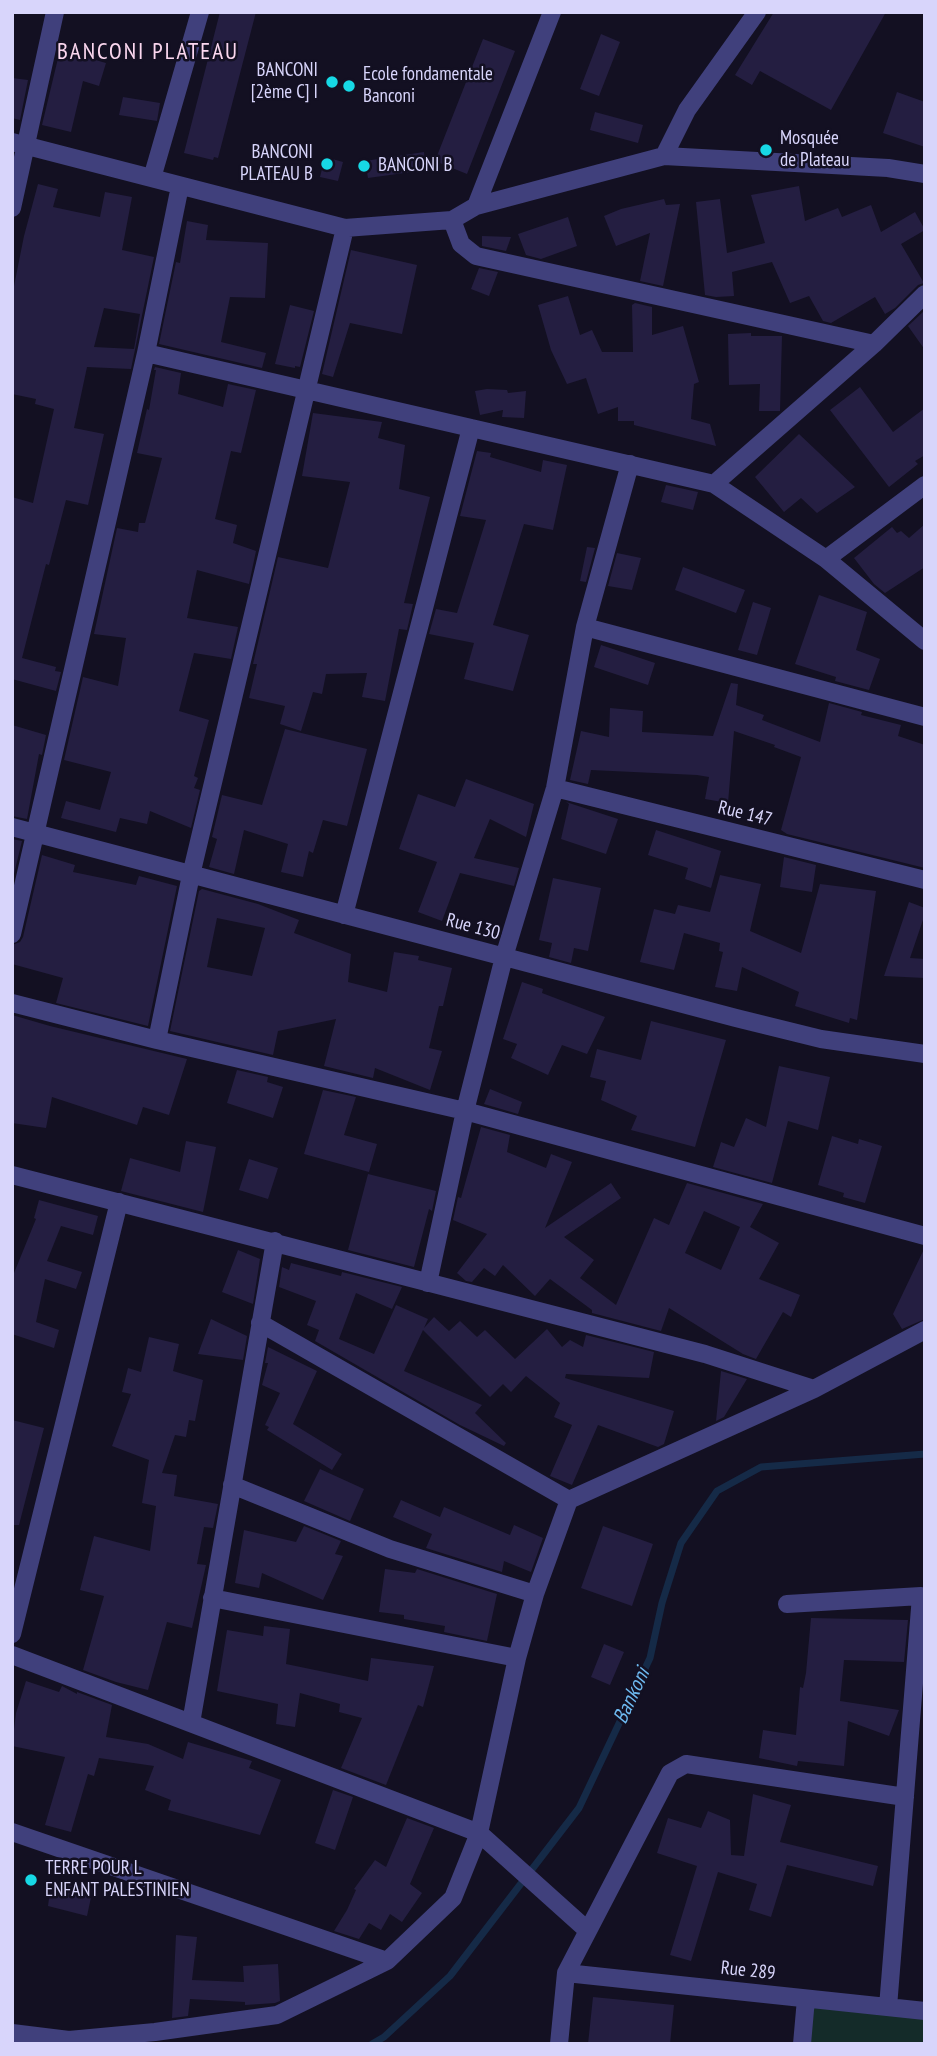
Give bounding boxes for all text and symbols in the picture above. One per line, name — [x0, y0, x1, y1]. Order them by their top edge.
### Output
district label: BANCONI PLATEAU — [59, 38, 237, 66]
place label: BANCONI [2ème C] I — [251, 60, 318, 104]
place label: Ecole fondamentale Banconi — [363, 64, 493, 108]
marker: BANCONI [2ème C] I — [324, 74, 340, 90]
marker: Ecole fondamentale Banconi — [341, 78, 357, 94]
place label: Mosquée de Plateau — [780, 128, 849, 172]
place label: BANCONI PLATEAU B — [240, 142, 313, 186]
marker: Mosquée de Plateau — [758, 142, 774, 158]
place label: BANCONI B — [378, 155, 452, 177]
marker: BANCONI PLATEAU B — [319, 156, 335, 172]
marker: BANCONI B — [356, 158, 372, 174]
street label: Rue 147 — [716, 796, 774, 832]
street label: Rue 130 — [444, 909, 502, 945]
water label: Bankoni — [608, 1664, 656, 1728]
place label: TERRE POUR L ENFANT PALESTINIEN — [45, 1858, 190, 1902]
marker: TERRE POUR L ENFANT PALESTINIEN — [23, 1872, 39, 1888]
street label: Rue 289 — [720, 1957, 776, 1985]

